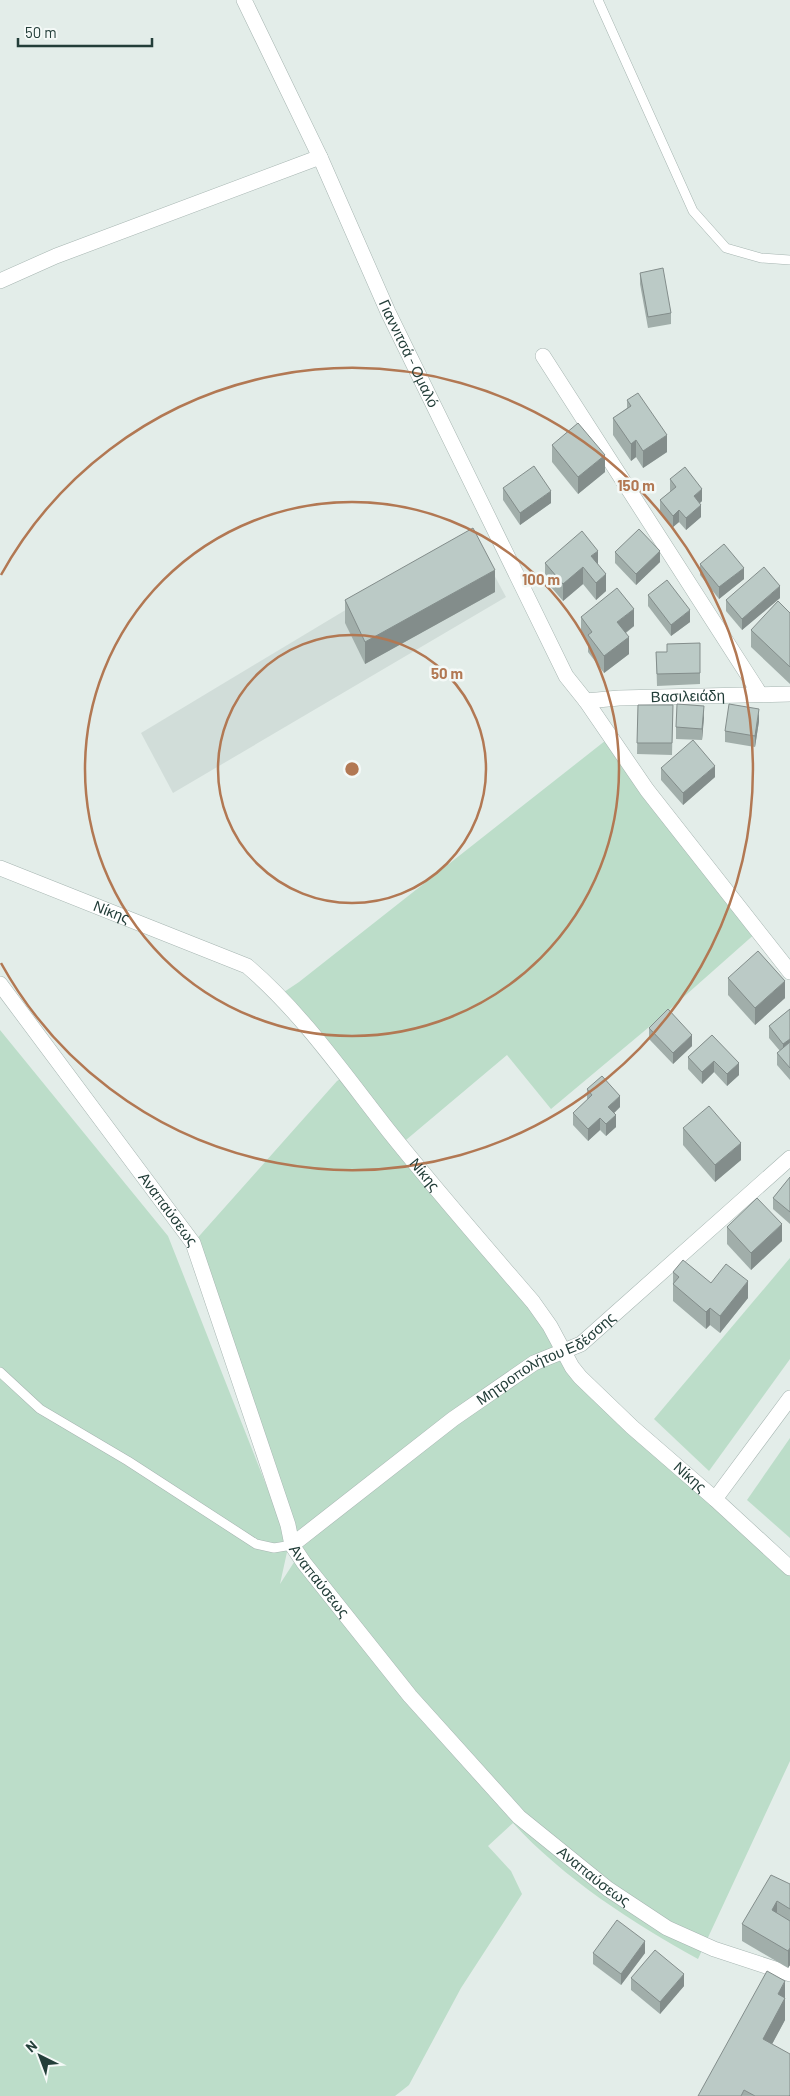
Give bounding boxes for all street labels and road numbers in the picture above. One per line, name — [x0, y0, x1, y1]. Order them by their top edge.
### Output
street label: Γιαννιτσά - Ομαλό — [376, 296, 443, 410]
street label: Βασιλειάδη — [651, 686, 725, 705]
street label: Νίκης — [91, 896, 133, 927]
street label: Νίκης — [406, 1154, 444, 1194]
street label: Αναπαύσεως — [135, 1168, 202, 1249]
street label: Μητροπολήτου Εδέσσης — [473, 1308, 619, 1408]
street label: Νίκης — [671, 1458, 711, 1496]
street label: Αναπαύσεως — [286, 1541, 354, 1620]
street label: Αναπαύσεως — [554, 1842, 634, 1909]

